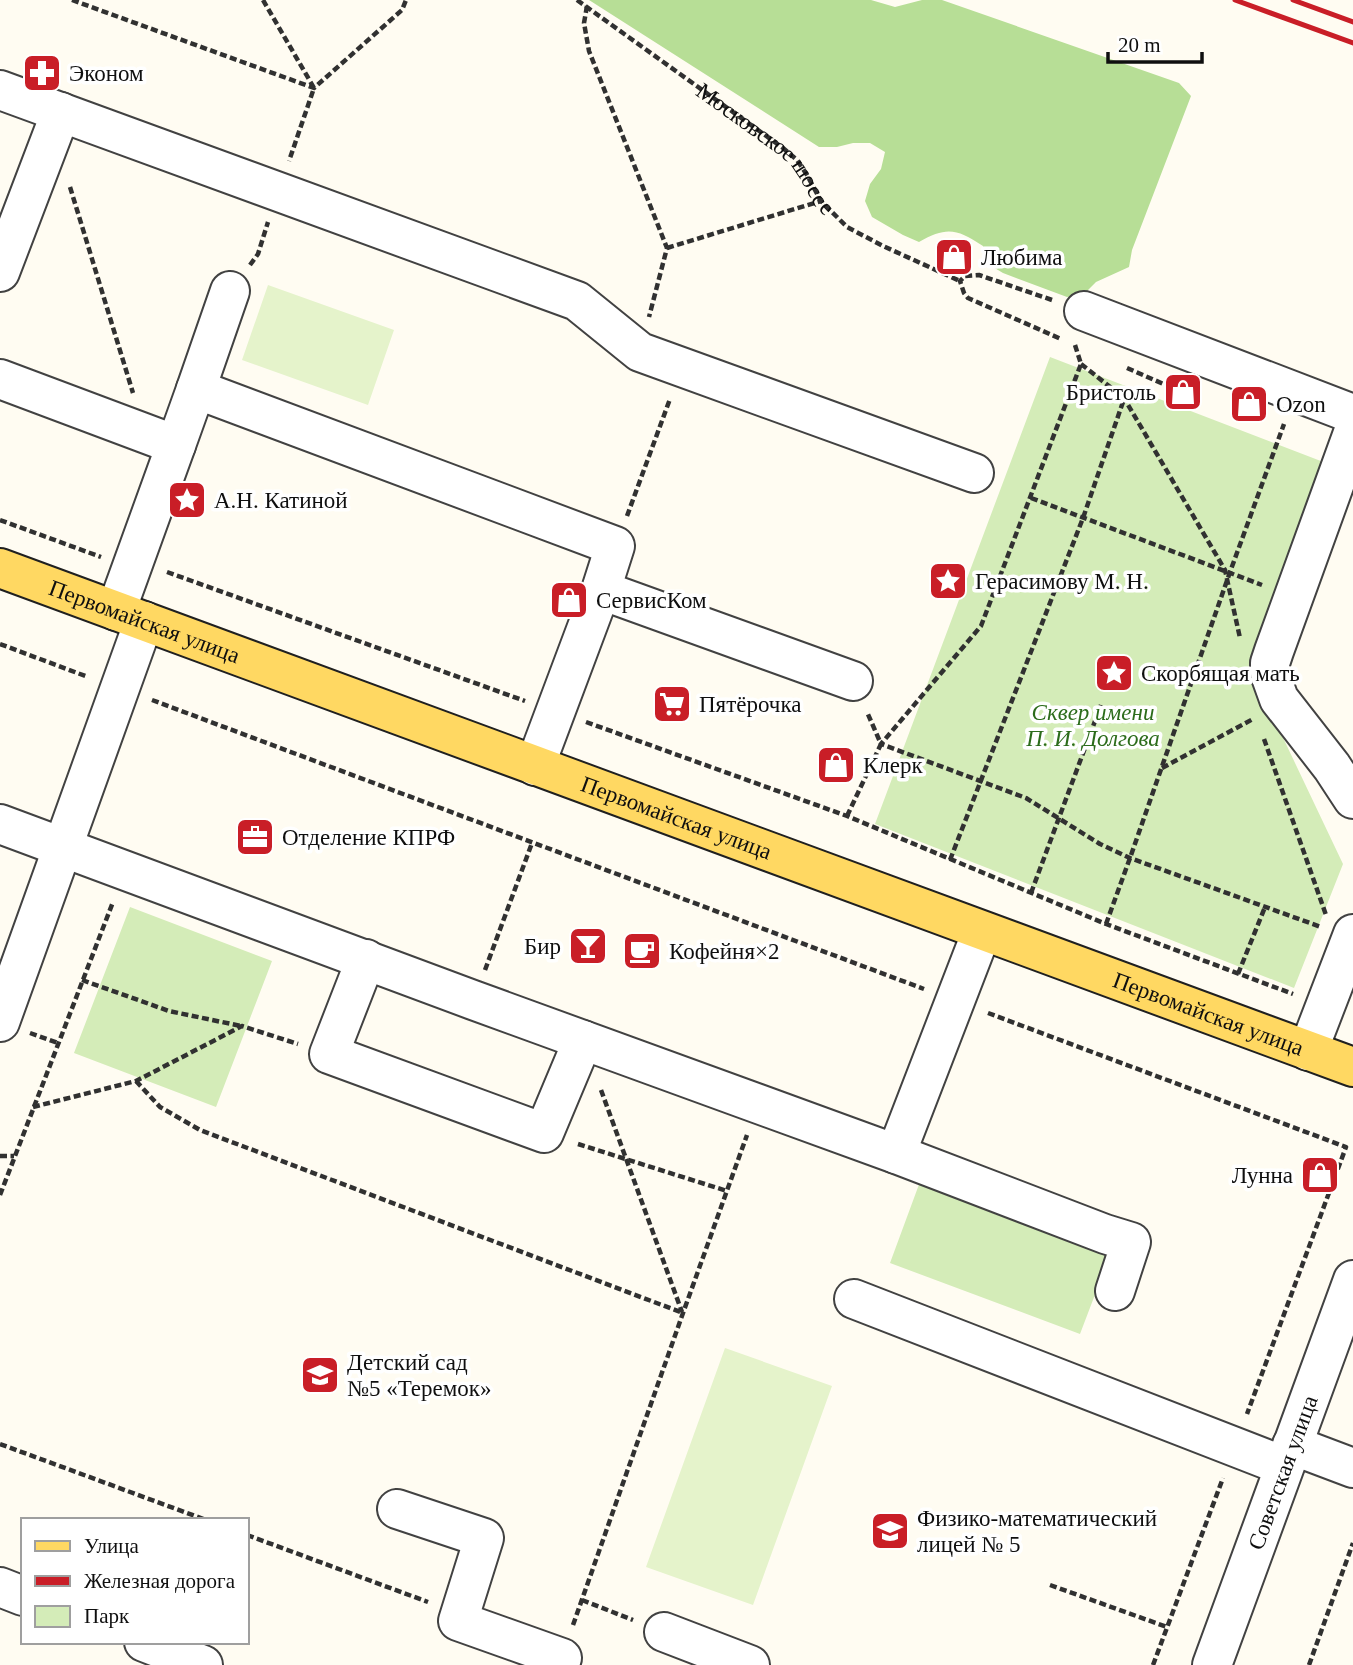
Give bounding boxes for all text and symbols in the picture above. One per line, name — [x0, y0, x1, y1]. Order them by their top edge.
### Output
scale bar — [1108, 21, 1202, 65]
text: 20 m — [1118, 33, 1161, 57]
pharmacy icon: Эконом — [21, 52, 63, 94]
place label: Эконом — [69, 61, 144, 86]
street label: Московское шоссе — [692, 78, 839, 220]
shop icon: Любима — [933, 236, 975, 278]
place label: Любима — [981, 245, 1062, 270]
shop icon: Бристоль — [1162, 371, 1204, 413]
place label: Бристоль — [1066, 380, 1156, 405]
shop icon: Ozon — [1228, 383, 1270, 425]
place label: Ozon — [1276, 392, 1326, 417]
place icon: А.Н. Катиной — [166, 479, 208, 521]
place label: А.Н. Катиной — [214, 488, 348, 513]
place icon: Герасимову М. Н. — [927, 560, 969, 602]
place label: Герасимову М. Н. — [975, 569, 1149, 594]
street label: Первомайская улица — [45, 575, 243, 668]
shop icon: СервисКом — [548, 579, 590, 621]
place label: СервисКом — [596, 588, 707, 613]
place icon: Скорбящая мать — [1093, 652, 1135, 694]
place label: Скорбящая мать — [1141, 661, 1300, 686]
supermarket icon: Пятёрочка — [651, 683, 693, 725]
place label: Пятёрочка — [699, 692, 801, 717]
park label: Сквер имени П. И. Долгова — [1025, 700, 1160, 751]
shop icon: Клерк — [815, 744, 857, 786]
place label: Клерк — [863, 753, 924, 778]
street label: Первомайская улица — [577, 771, 775, 865]
office icon: Отделение КПРФ — [234, 816, 276, 858]
place label: Отделение КПРФ — [282, 825, 455, 850]
bar icon: Бир — [567, 925, 609, 967]
cafe icon: Кофейня×2 — [621, 930, 663, 972]
place label: Бир — [524, 934, 561, 959]
place label: Кофейня×2 — [669, 939, 779, 964]
street label: Первомайская улица — [1109, 968, 1307, 1061]
shop icon: Лунна — [1299, 1154, 1341, 1196]
place label: Лунна — [1232, 1163, 1293, 1188]
place label: Детский сад №5 «Теремок» — [347, 1350, 492, 1401]
school or university icon: Детский сад №5 «Теремок» — [299, 1354, 341, 1396]
street label: Советская улица — [1243, 1392, 1323, 1553]
place label: Физико-математический лицей № 5 — [917, 1506, 1157, 1557]
school or university icon: Физико-математический лицей № 5 — [869, 1510, 911, 1552]
legend — [21, 1518, 248, 1644]
text: Улица — [84, 1534, 139, 1558]
text: Железная дорога — [84, 1569, 236, 1593]
text: Парк — [84, 1604, 130, 1628]

